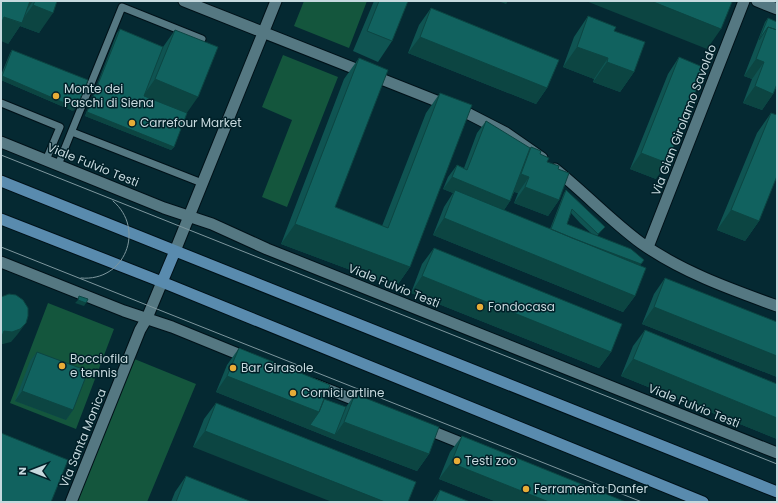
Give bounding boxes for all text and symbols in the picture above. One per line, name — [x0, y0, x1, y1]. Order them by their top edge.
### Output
street label: Via Gian Girolamo Savoldo — [647, 41, 720, 198]
place label: Monte dei Paschi di Siena — [64, 80, 154, 111]
marker: Monte dei Paschi di Siena — [51, 91, 61, 101]
place label: Carrefour Market — [140, 114, 242, 131]
marker: Carrefour Market — [127, 118, 137, 128]
street label: Viale Fulvio Testi — [45, 138, 142, 191]
street label: Viale Fulvio Testi — [346, 259, 443, 312]
place label: Fondocasa — [488, 298, 555, 315]
marker: Fondocasa — [475, 302, 485, 312]
place label: Bocciofila e tennis — [70, 350, 128, 381]
place label: Bar Girasole — [241, 359, 313, 376]
marker: Bocciofila e tennis — [57, 361, 67, 371]
marker: Bar Girasole — [228, 363, 238, 373]
street label: Viale Fulvio Testi — [646, 379, 743, 432]
place label: Cornici artline — [301, 384, 384, 401]
street label: Via Santa Monica — [55, 386, 110, 490]
marker: Cornici artline — [288, 388, 298, 398]
north arrow — [12, 451, 52, 491]
place label: Testi zoo — [465, 452, 517, 469]
marker: Testi zoo — [452, 456, 462, 466]
text: N — [14, 467, 30, 475]
place label: Ferramenta Danfer — [534, 480, 648, 497]
marker: Ferramenta Danfer — [521, 484, 531, 494]

